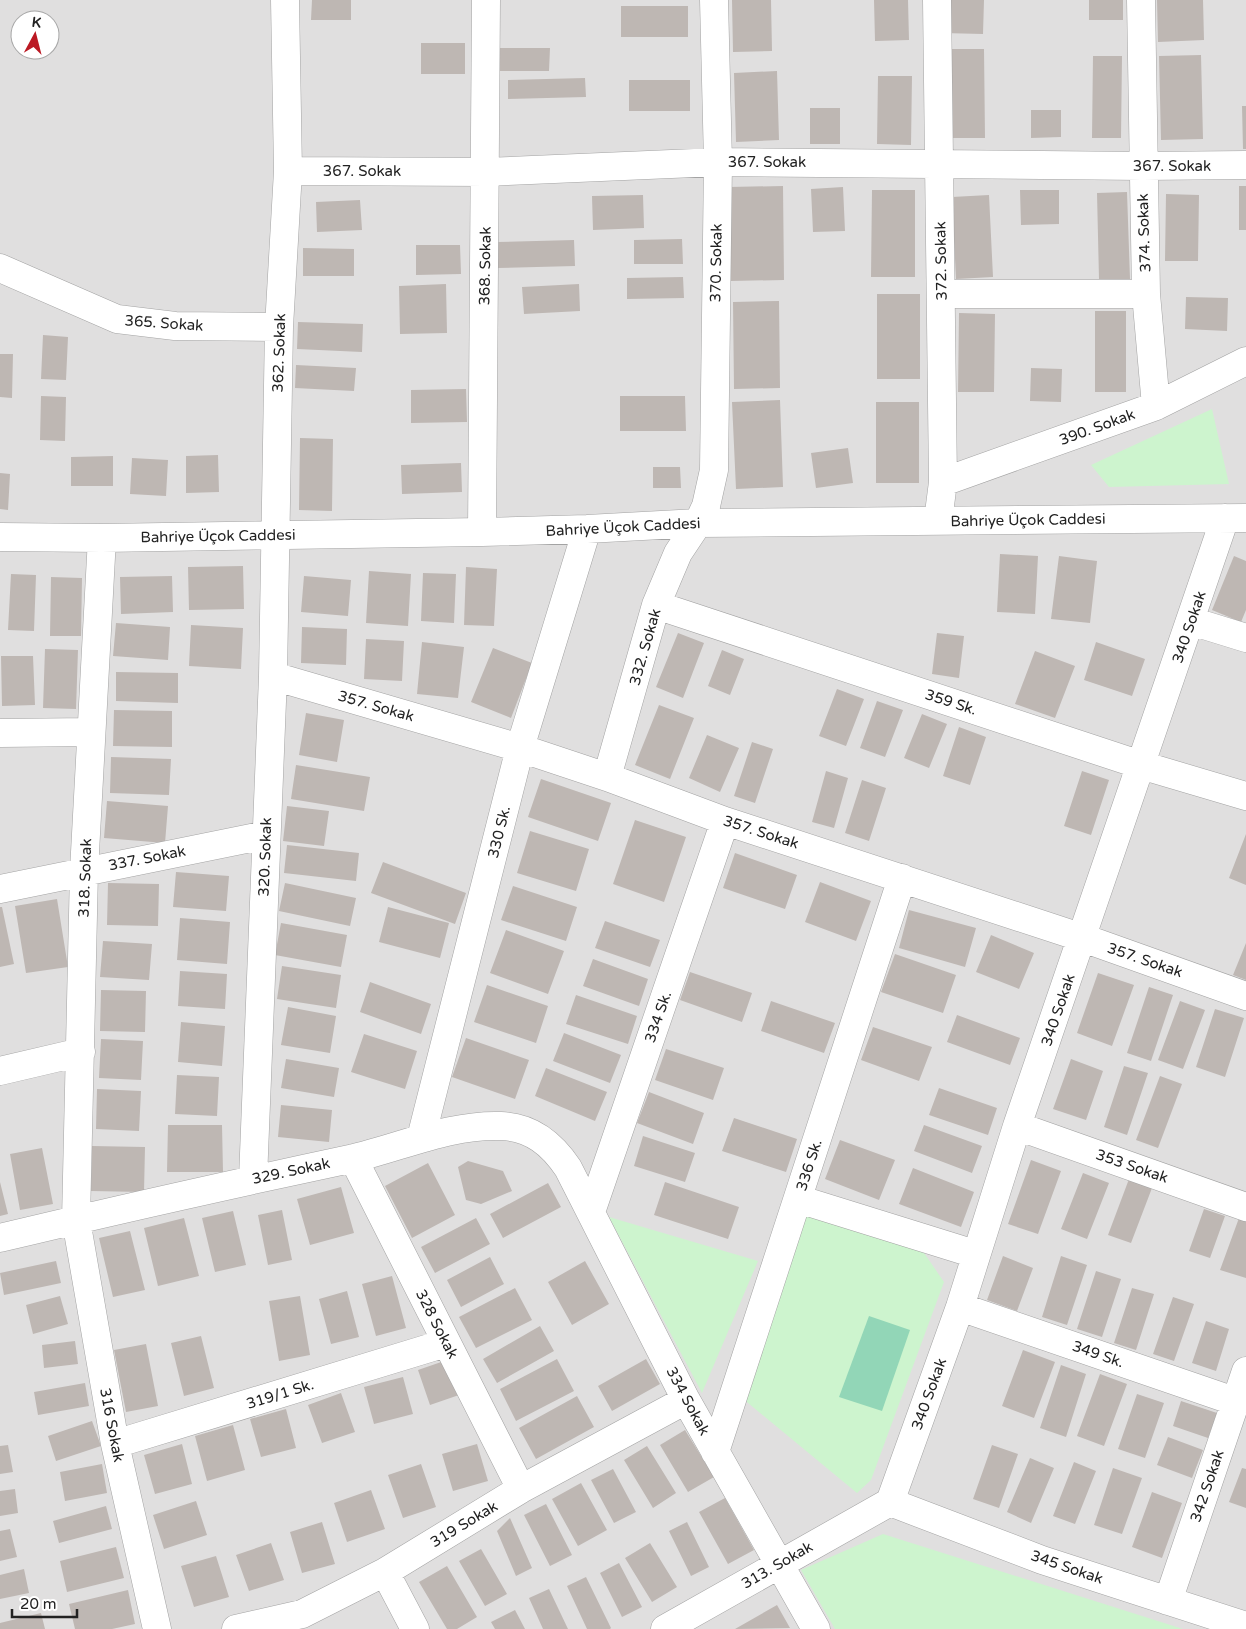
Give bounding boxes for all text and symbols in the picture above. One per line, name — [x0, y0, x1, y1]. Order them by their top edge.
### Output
north arrow — [10, 10, 60, 60]
text: K — [31, 14, 43, 32]
street label: 367. Sokak — [728, 153, 806, 171]
street label: 367. Sokak — [1133, 157, 1211, 175]
street label: 367. Sokak — [323, 162, 401, 180]
street label: 374. Sokak — [1134, 193, 1154, 273]
street label: 372. Sokak — [931, 221, 951, 301]
street label: 370. Sokak — [706, 223, 726, 303]
street label: 368. Sokak — [475, 226, 495, 306]
street label: 365. Sokak — [124, 311, 204, 335]
street label: 362. Sokak — [269, 313, 289, 393]
street label: 390. Sokak — [1057, 405, 1137, 449]
street label: Bahriye Üçok Caddesi — [950, 510, 1106, 530]
street label: Bahriye Üçok Caddesi — [545, 514, 701, 540]
street label: Bahriye Üçok Caddesi — [140, 526, 296, 546]
street label: 340 Sokak — [1168, 589, 1210, 665]
street label: 332. Sokak — [625, 607, 665, 687]
street label: 359 Sk. — [923, 685, 979, 719]
street label: 357. Sokak — [336, 687, 416, 725]
street label: 330 Sk. — [484, 804, 514, 860]
street label: 357. Sokak — [721, 811, 801, 853]
street label: 320. Sokak — [255, 817, 275, 897]
street label: 318. Sokak — [75, 838, 95, 918]
street label: 337. Sokak — [107, 842, 187, 874]
street label: 357. Sokak — [1105, 939, 1185, 981]
street label: 340 Sokak — [1037, 972, 1079, 1048]
street label: 334 Sk. — [641, 989, 675, 1045]
street label: 336 Sk. — [792, 1137, 826, 1193]
street label: 353 Sokak — [1094, 1145, 1170, 1187]
street label: 329. Sokak — [250, 1154, 332, 1188]
street label: 328 Sokak — [412, 1286, 462, 1362]
street label: 349 Sk. — [1070, 1337, 1126, 1371]
street label: 340 Sokak — [908, 1356, 950, 1432]
street label: 334 Sokak — [662, 1364, 714, 1438]
street label: 319/1 Sk. — [244, 1375, 316, 1413]
street label: 316 Sokak — [96, 1386, 128, 1464]
street label: 342 Sokak — [1186, 1448, 1228, 1524]
street label: 319 Sokak — [427, 1497, 501, 1551]
street label: 313. Sokak — [738, 1537, 816, 1593]
street label: 345 Sokak — [1029, 1546, 1105, 1588]
scale bar — [12, 1586, 78, 1618]
text: 20 m — [20, 1595, 57, 1613]

